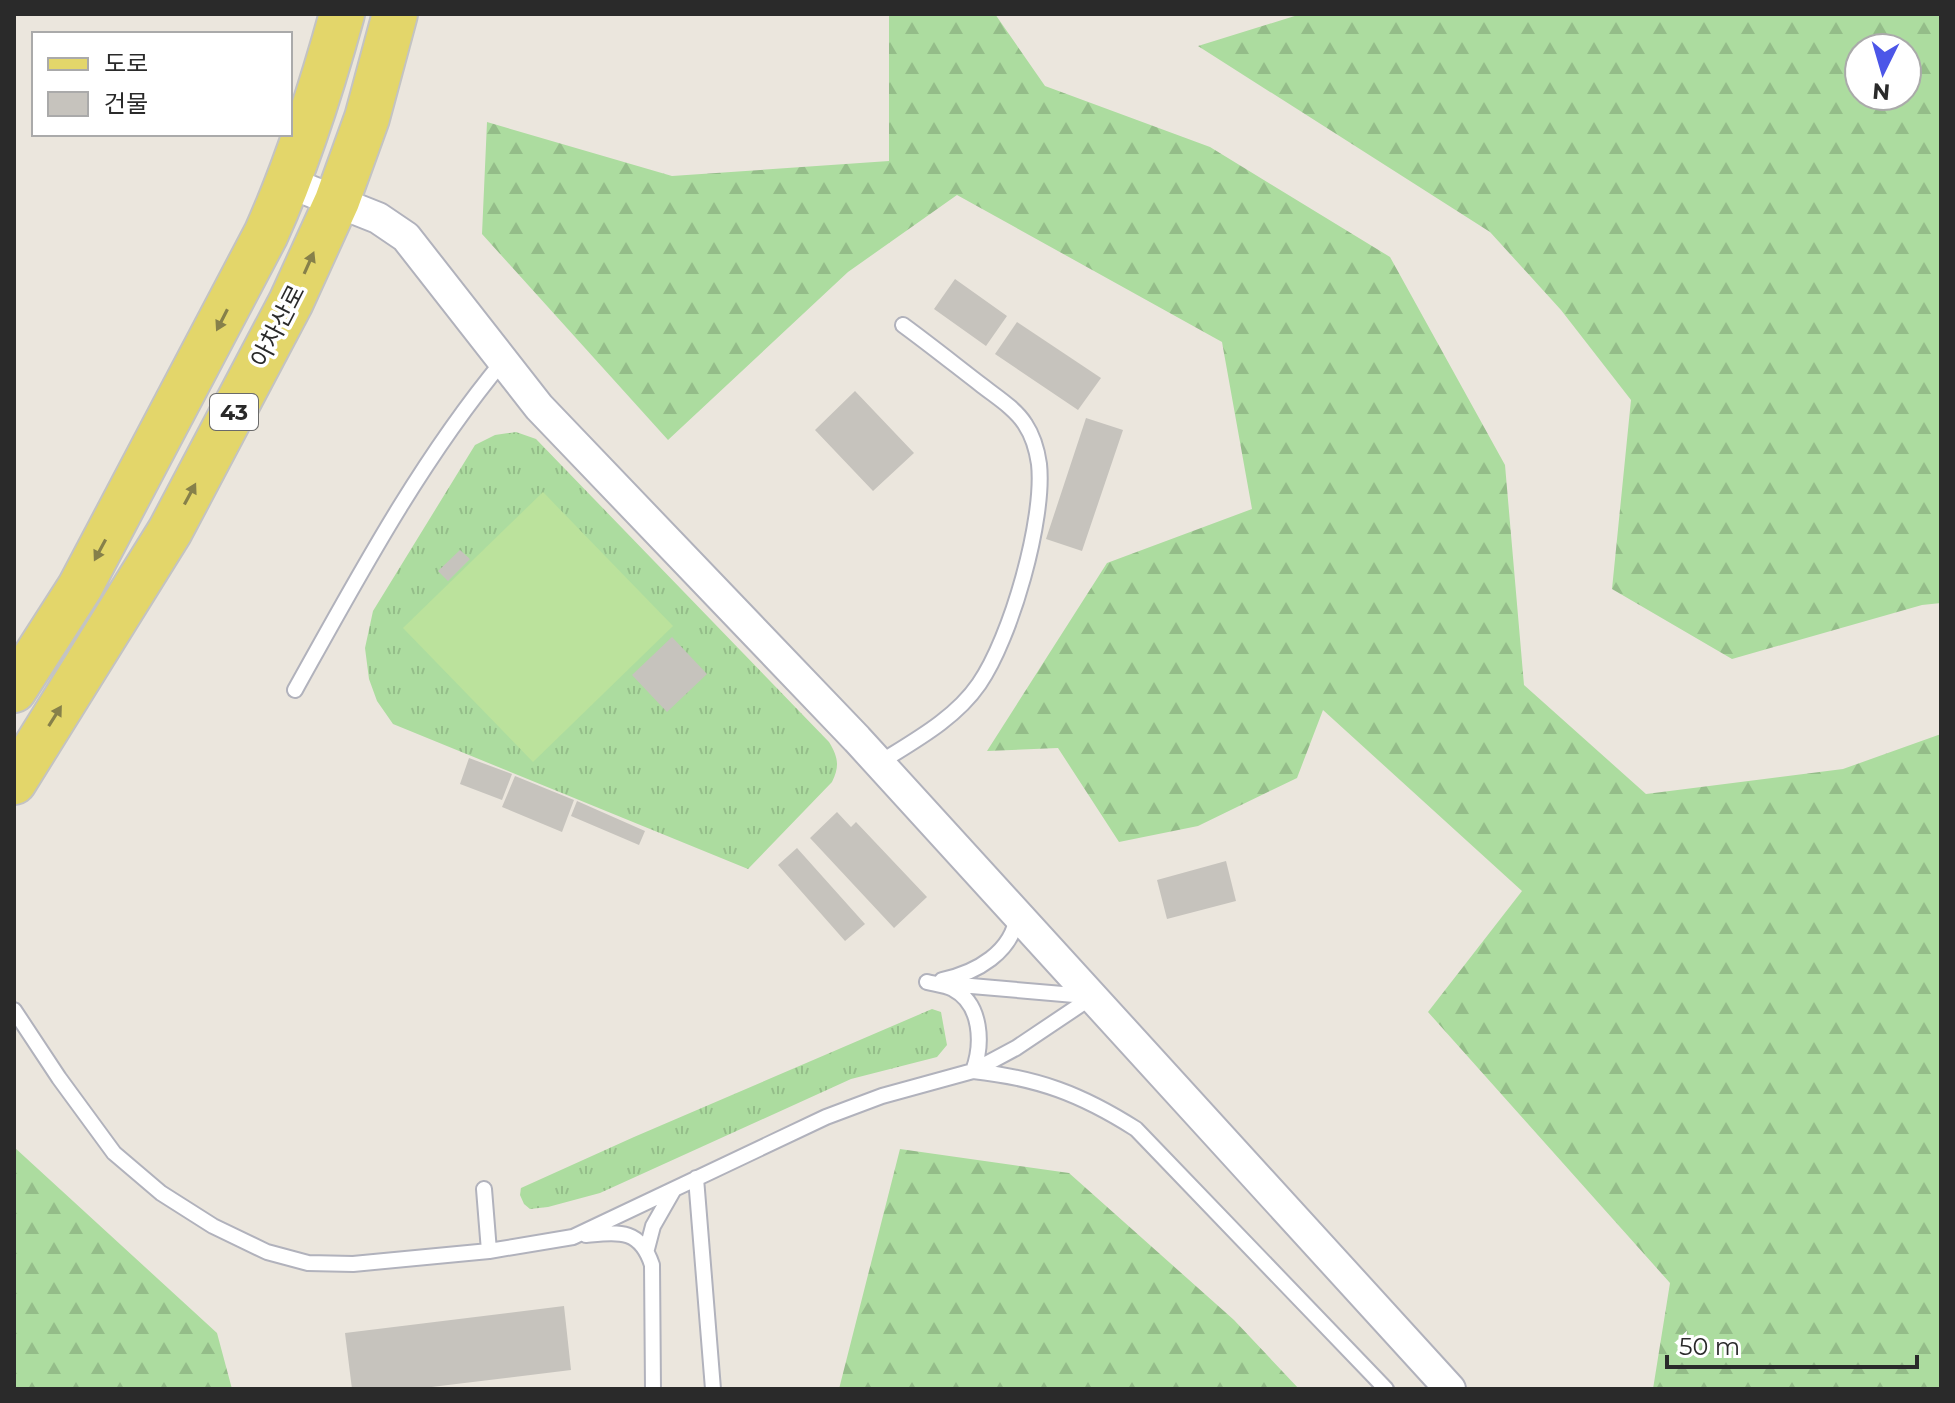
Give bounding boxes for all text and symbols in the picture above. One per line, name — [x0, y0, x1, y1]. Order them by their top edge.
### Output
legend — [32, 32, 292, 136]
north arrow — [1843, 32, 1923, 112]
text: 도로 — [104, 49, 148, 78]
text: N — [1871, 77, 1891, 106]
text: 건물 — [104, 89, 148, 118]
one-way arrow — [302, 251, 316, 274]
street label: 아차산로 — [245, 280, 311, 372]
one-way arrow — [216, 309, 229, 332]
road number: 43 — [210, 394, 258, 430]
one-way arrow — [183, 482, 197, 505]
one-way arrow — [93, 539, 107, 561]
one-way arrow — [48, 705, 62, 727]
scale bar — [1667, 1319, 1917, 1369]
text: 50 m — [1679, 1332, 1740, 1361]

